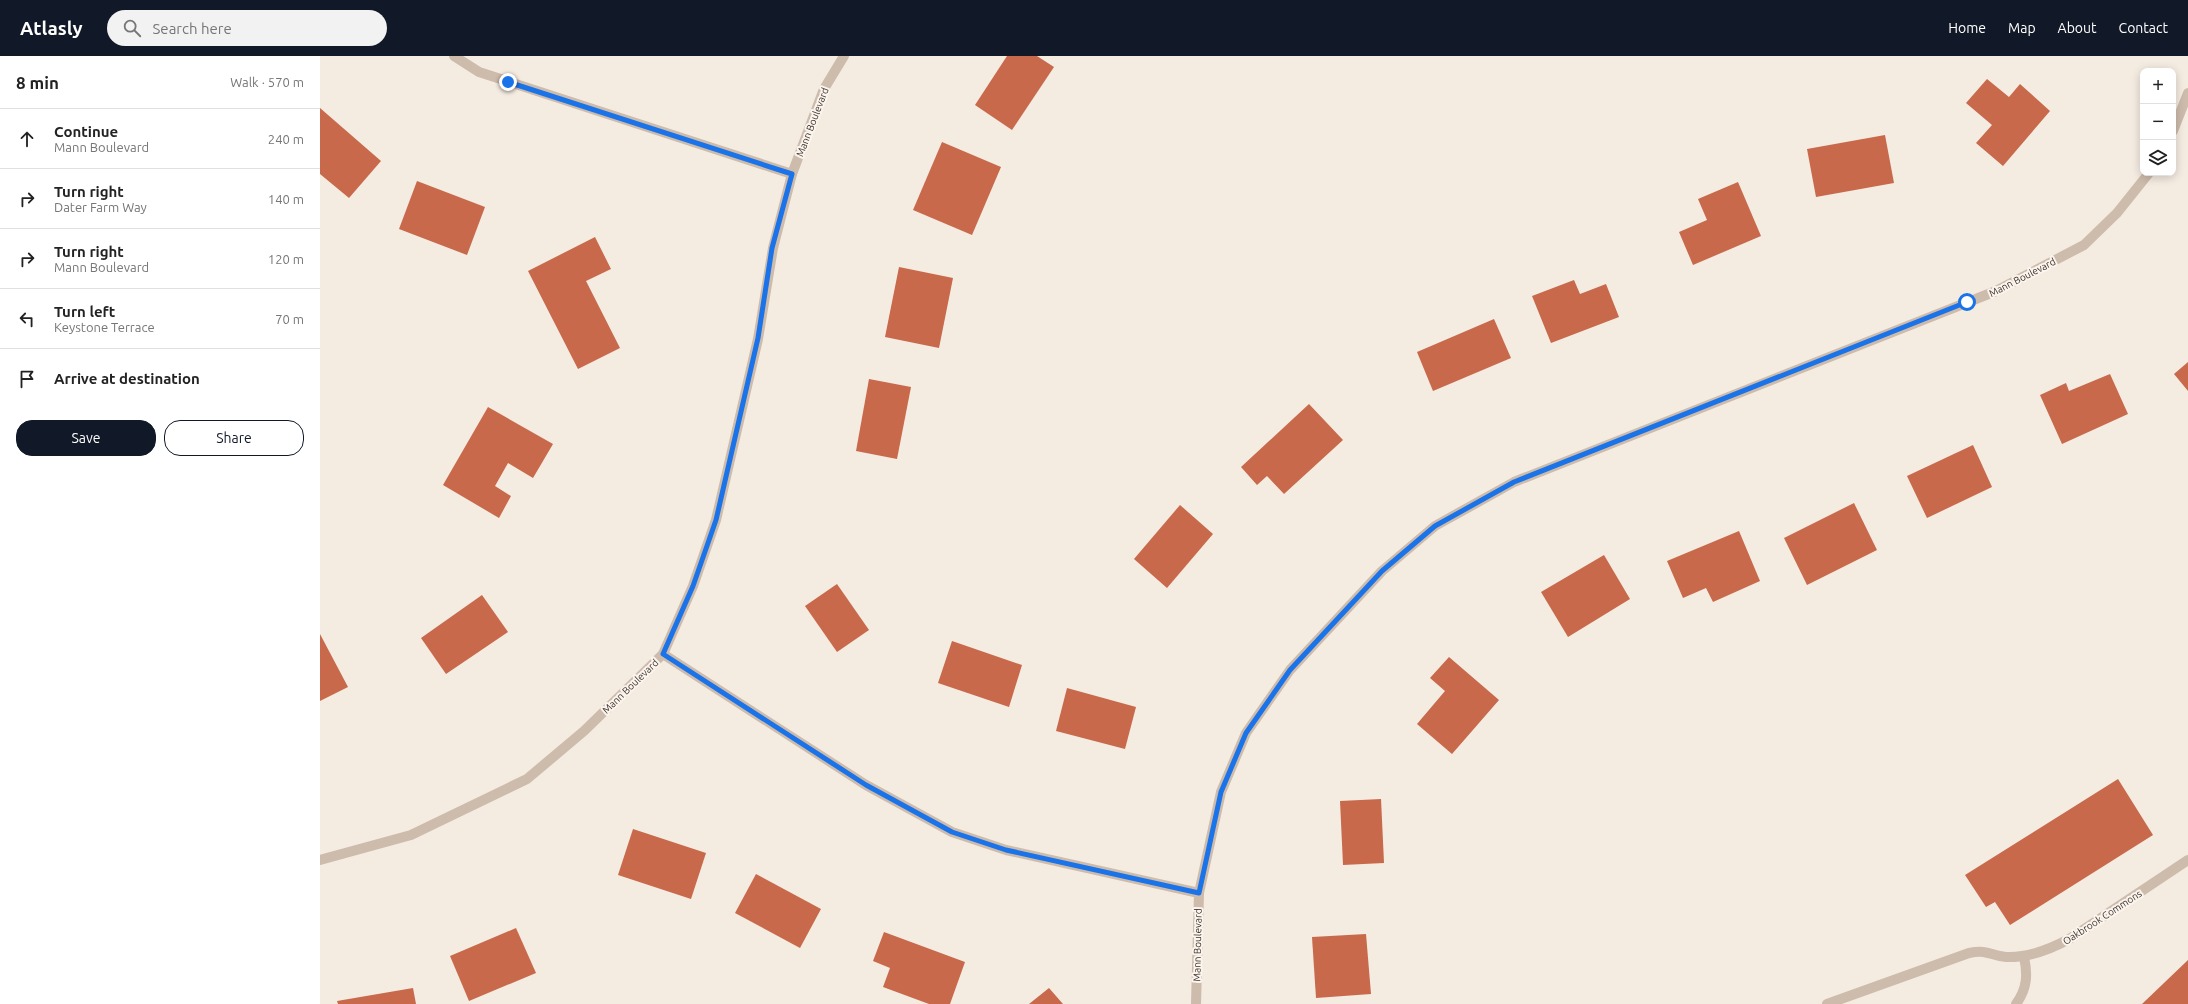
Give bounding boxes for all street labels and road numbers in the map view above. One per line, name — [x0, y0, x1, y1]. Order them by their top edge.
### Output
street label: Mann Boulevard — [794, 86, 831, 158]
street label: Mann Boulevard — [1987, 256, 2057, 299]
street label: Mann Boulevard — [600, 657, 661, 716]
street label: Oakbrook Commons — [2061, 888, 2144, 947]
street label: Mann Boulevard — [1191, 908, 1204, 982]

